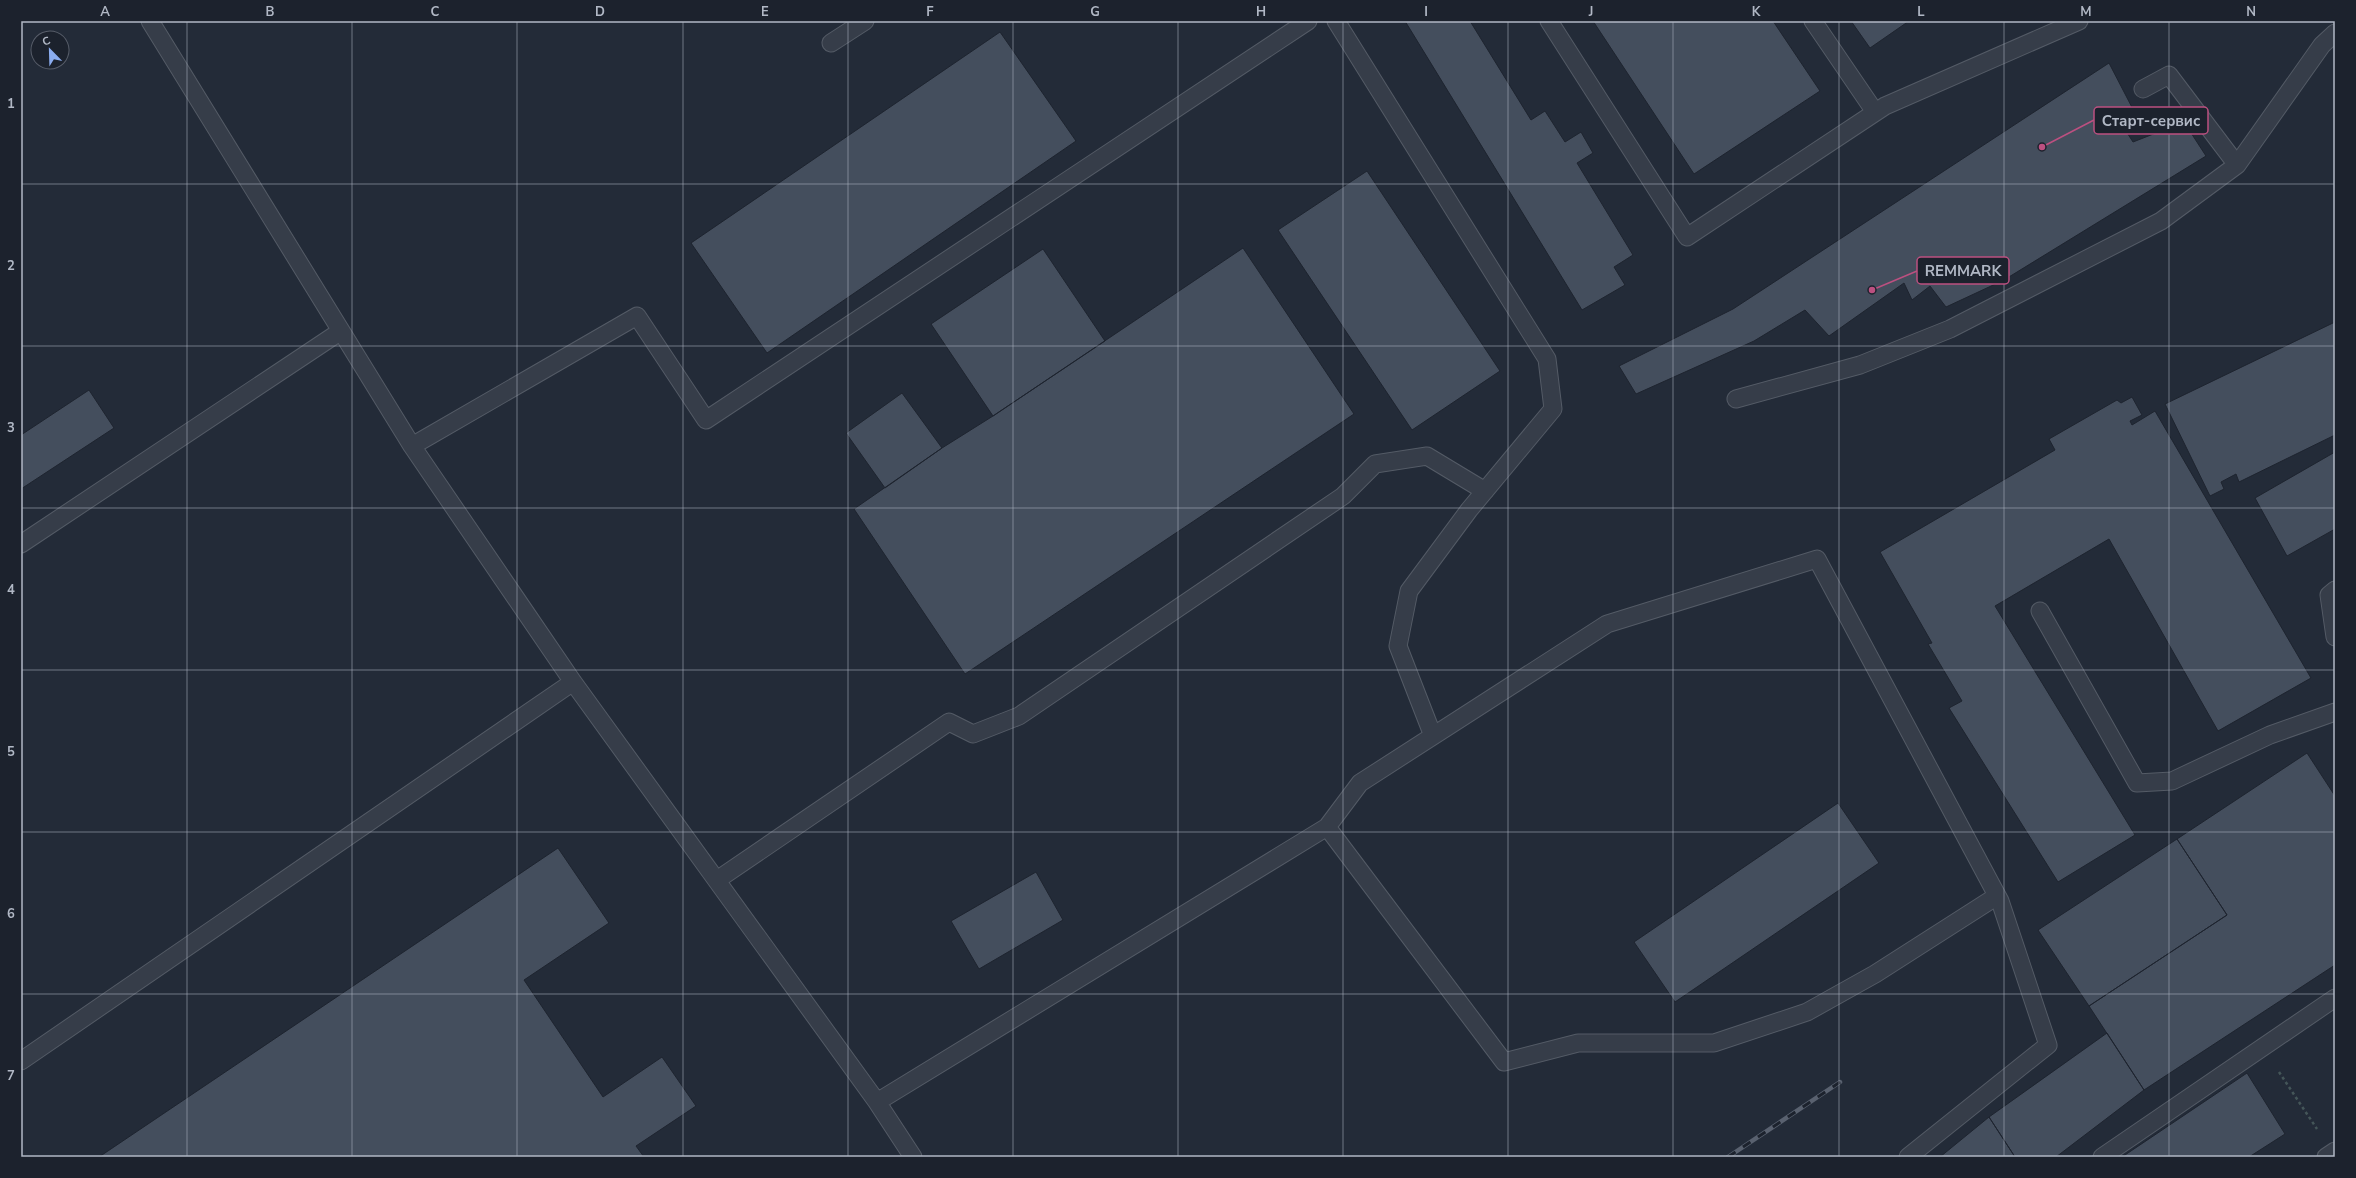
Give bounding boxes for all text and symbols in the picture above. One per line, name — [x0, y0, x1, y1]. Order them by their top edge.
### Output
text: A — [100, 3, 110, 21]
text: B — [266, 3, 275, 21]
text: C — [431, 3, 440, 21]
text: D — [595, 3, 605, 21]
text: E — [761, 3, 769, 21]
text: F — [926, 3, 934, 21]
text: G — [1090, 3, 1100, 21]
text: H — [1256, 3, 1266, 21]
text: I — [1424, 3, 1428, 21]
text: J — [1588, 3, 1593, 21]
text: K — [1752, 3, 1761, 21]
text: L — [1917, 3, 1925, 21]
text: M — [2080, 3, 2092, 21]
text: N — [2246, 3, 2256, 21]
north arrow — [30, 30, 70, 70]
text: С — [40, 33, 53, 50]
text: 1 — [7, 95, 15, 113]
callout: Старт-сервис — [2094, 107, 2208, 134]
text: Старт-сервис — [2102, 111, 2200, 131]
text: 2 — [7, 257, 15, 275]
callout: REMMARK — [1917, 257, 2009, 284]
text: REMMARK — [1925, 261, 2002, 281]
text: 3 — [7, 419, 15, 437]
text: 4 — [7, 581, 15, 599]
text: 5 — [7, 743, 15, 761]
text: 6 — [7, 905, 15, 923]
text: 7 — [7, 1067, 15, 1085]

